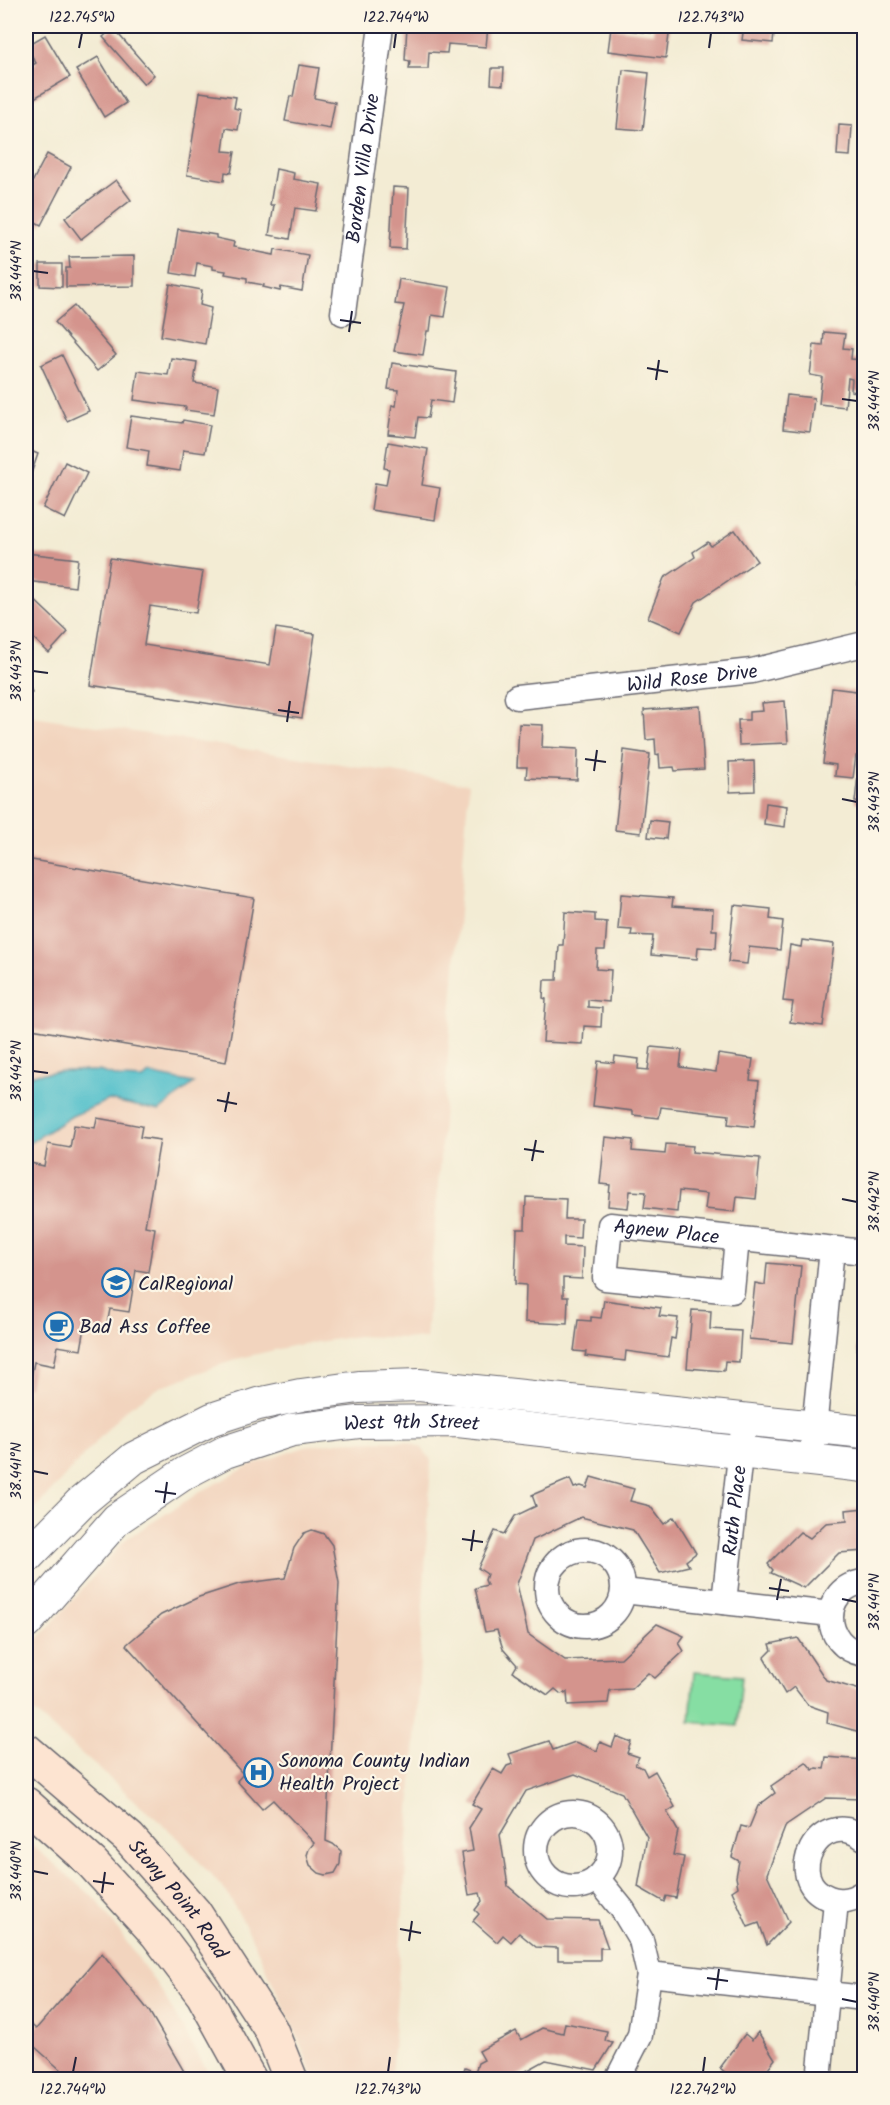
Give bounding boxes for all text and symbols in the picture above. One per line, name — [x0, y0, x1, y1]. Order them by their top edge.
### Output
text: 122.745°W — [49, 6, 115, 30]
text: 122.744°W — [363, 6, 429, 30]
text: 122.743°W — [678, 6, 744, 30]
street label: Borden Villa Drive — [338, 92, 390, 245]
text: 38.444°N — [5, 240, 29, 302]
text: 38.444°N — [863, 370, 887, 432]
text: 38.443°N — [5, 640, 29, 702]
street label: Wild Rose Drive — [625, 656, 761, 703]
text: 38.443°N — [863, 771, 887, 833]
text: 38.442°N — [5, 1040, 29, 1102]
text: 38.442°N — [863, 1171, 887, 1233]
street label: Agnew Place — [612, 1211, 721, 1255]
school or university icon: CalRegional — [101, 1267, 133, 1299]
place label: CalRegional — [138, 1269, 233, 1301]
cafe icon: Bad Ass Coffee — [42, 1310, 74, 1342]
place label: Bad Ass Coffee — [79, 1312, 210, 1344]
street label: West 9th Street — [342, 1407, 481, 1442]
text: 38.441°N — [5, 1442, 29, 1500]
street label: Ruth Place — [715, 1464, 757, 1558]
text: 38.441°N — [863, 1573, 887, 1631]
place label: Sonoma County Indian Health Project — [279, 1746, 470, 1801]
hospital icon: Sonoma County Indian Health Project — [242, 1756, 274, 1788]
street label: Stony Point Road — [119, 1833, 236, 1967]
text: 38.440°N — [5, 1841, 29, 1901]
text: 38.440°N — [863, 1972, 887, 2032]
text: 122.744°W — [40, 2078, 106, 2102]
text: 122.743°W — [355, 2078, 421, 2102]
text: 122.742°W — [670, 2078, 736, 2102]

